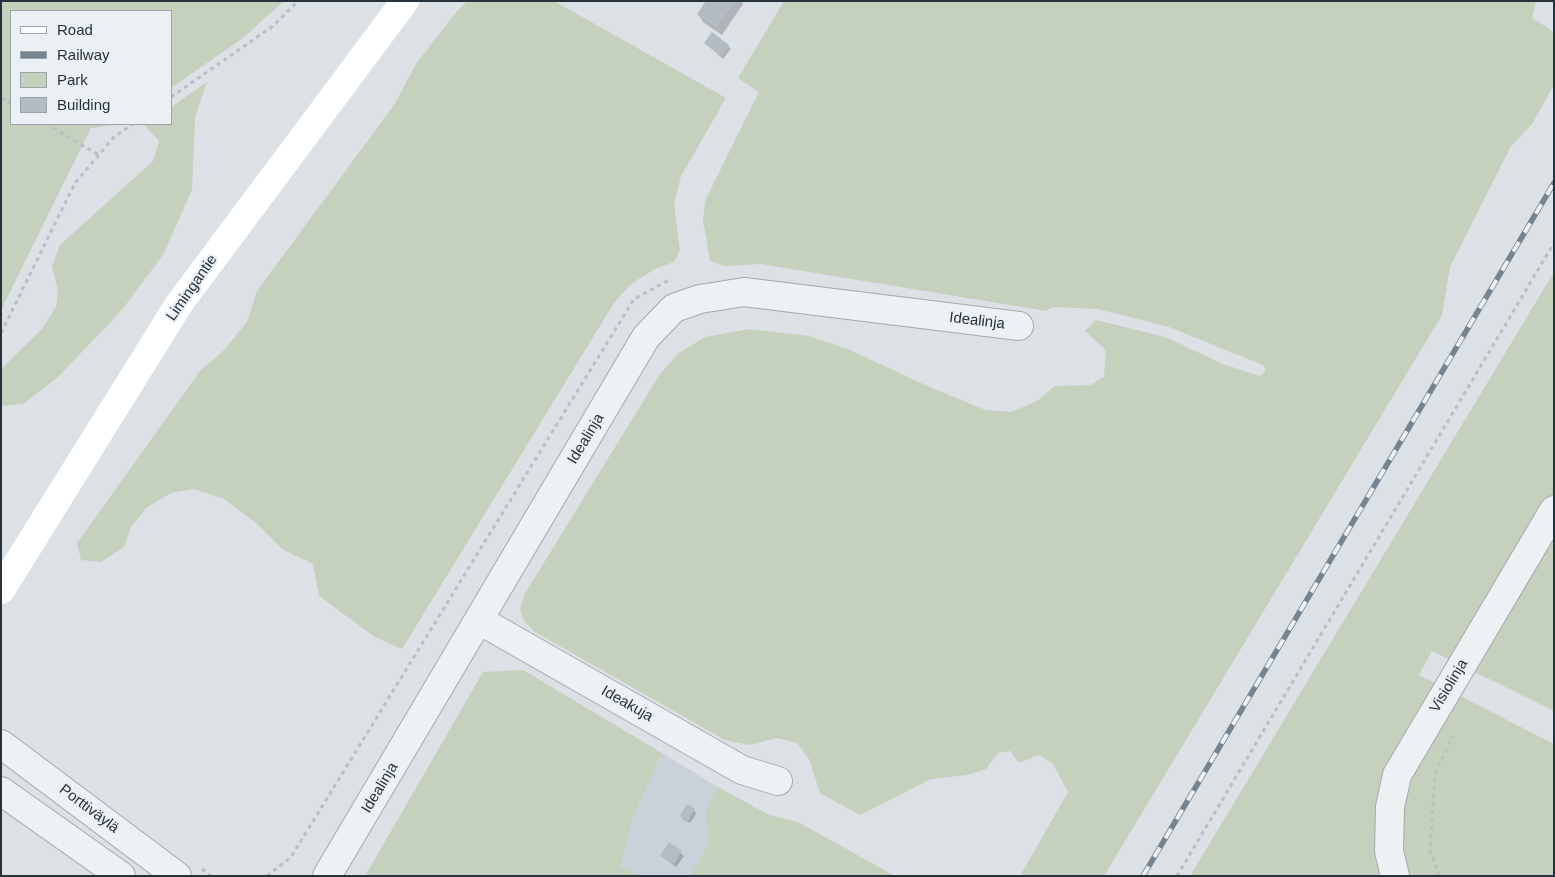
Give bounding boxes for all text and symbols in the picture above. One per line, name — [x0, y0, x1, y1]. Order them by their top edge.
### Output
legend — [10, 10, 172, 125]
text: Road — [57, 21, 93, 38]
text: Railway — [57, 46, 110, 63]
text: Park — [57, 71, 88, 88]
text: Building — [57, 96, 110, 113]
street label: Limingantie — [163, 251, 221, 325]
street label: Idealinja — [948, 309, 1006, 333]
street label: Idealinja — [564, 410, 608, 468]
street label: Visiolinja — [1426, 656, 1472, 716]
street label: Ideakuja — [598, 682, 656, 726]
street label: Idealinja — [358, 759, 402, 817]
street label: Porttiväylä — [56, 781, 122, 837]

